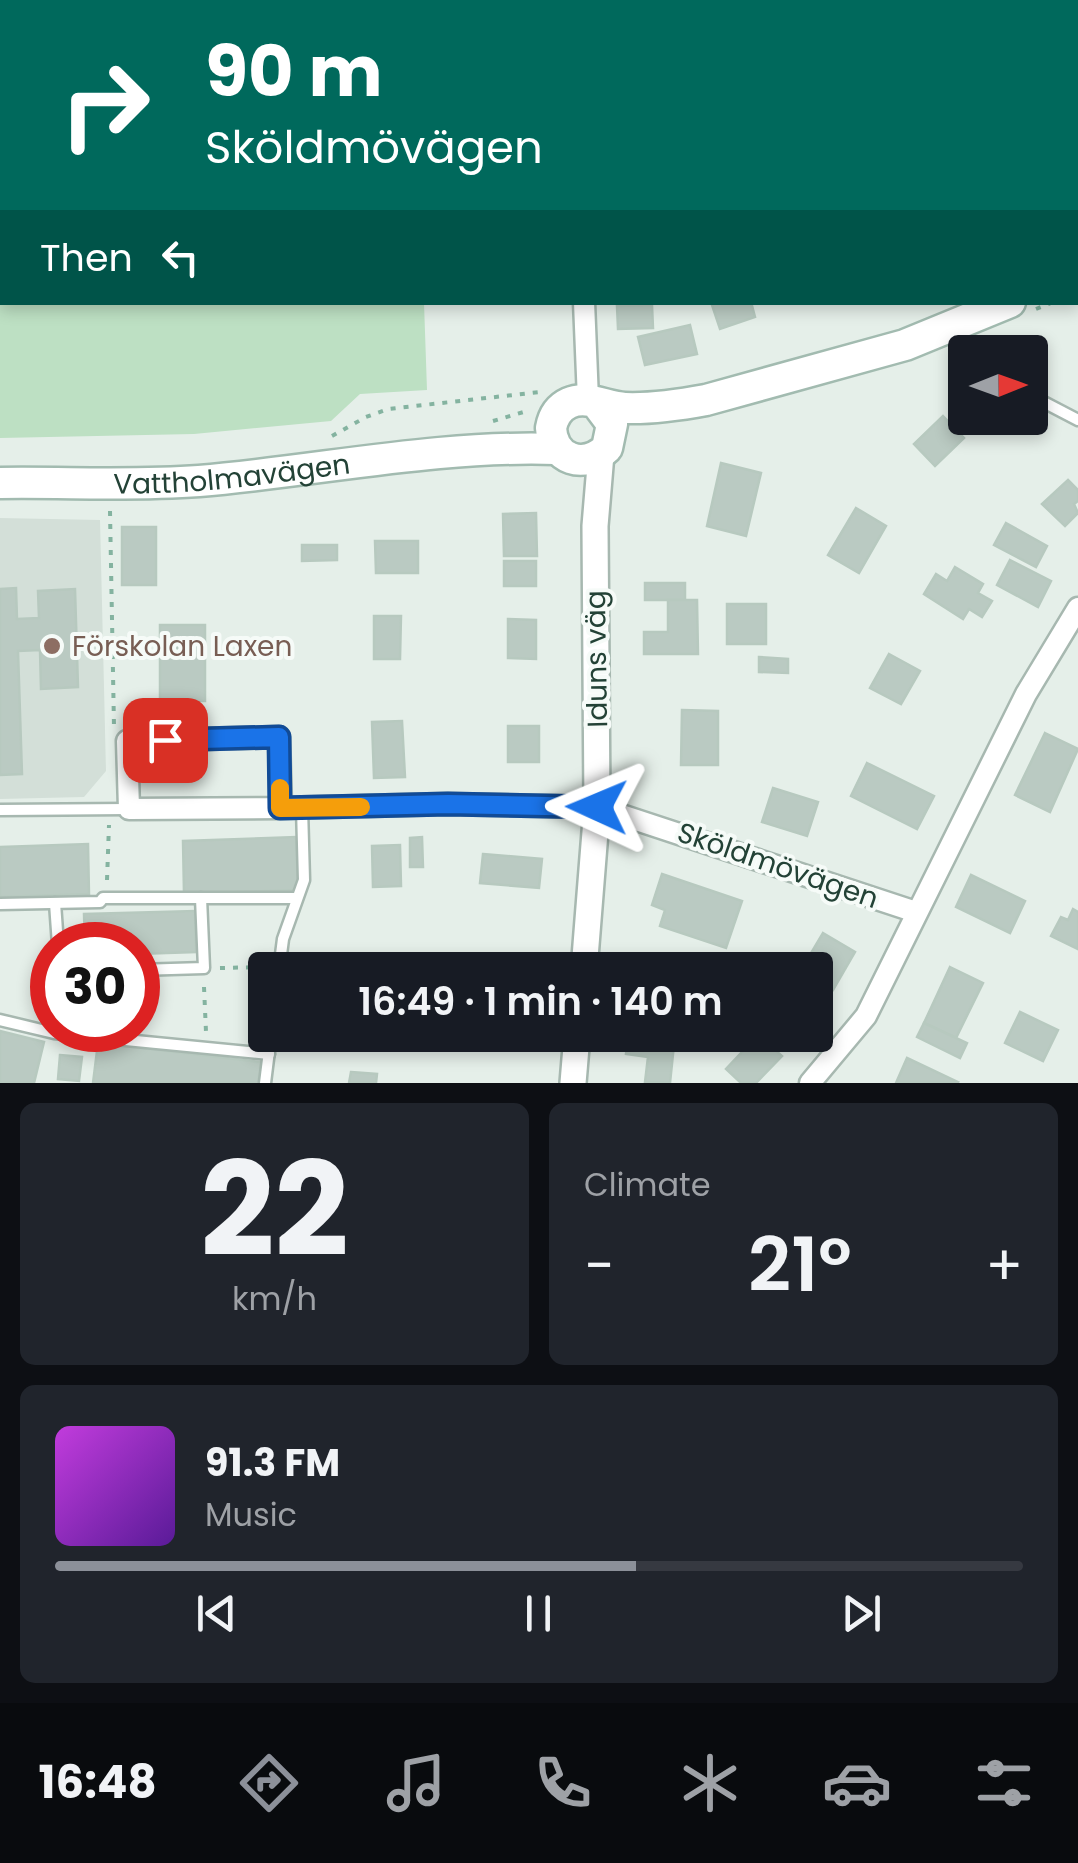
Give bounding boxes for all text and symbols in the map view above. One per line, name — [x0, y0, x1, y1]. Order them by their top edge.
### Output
text: 90 m — [205, 22, 383, 121]
icon: right — [40, 40, 170, 170]
text: Sköldmövägen — [205, 116, 543, 179]
icon: left — [153, 230, 208, 285]
text: Then — [40, 231, 133, 284]
north arrow — [948, 335, 1048, 435]
map controls — [948, 335, 1048, 435]
street label: Vattholmavägen — [113, 444, 352, 504]
street label: Iduns väg — [576, 590, 617, 728]
place label: Förskolan Laxen — [72, 627, 292, 666]
marker: Förskolan Laxen — [41, 635, 63, 657]
pin — [123, 698, 208, 783]
icon: arrive — [138, 713, 193, 768]
position arrow — [545, 755, 649, 859]
street label: Sköldmövägen — [672, 813, 884, 918]
speed limit sign: 30 — [30, 922, 160, 1052]
text: 16:49 · 1 min · 140 m — [358, 975, 723, 1028]
text: 22 — [200, 1118, 349, 1301]
text: Climate — [584, 1162, 711, 1207]
text: 21° — [748, 1212, 852, 1317]
text: − — [584, 1227, 614, 1304]
text: + — [985, 1227, 1023, 1304]
text: km/h — [232, 1276, 317, 1321]
text: 91.3 FM — [205, 1436, 340, 1489]
text: Music — [205, 1492, 297, 1537]
icon: previous — [189, 1586, 244, 1641]
icon: pause — [511, 1586, 566, 1641]
icon: next — [834, 1586, 889, 1641]
icon: directions — [234, 1748, 304, 1818]
icon: music — [381, 1748, 451, 1818]
icon: phone — [528, 1748, 598, 1818]
icon: climate — [675, 1748, 745, 1818]
icon: car — [822, 1748, 892, 1818]
icon: filters — [969, 1748, 1039, 1818]
text: 16:48 — [39, 1751, 157, 1814]

